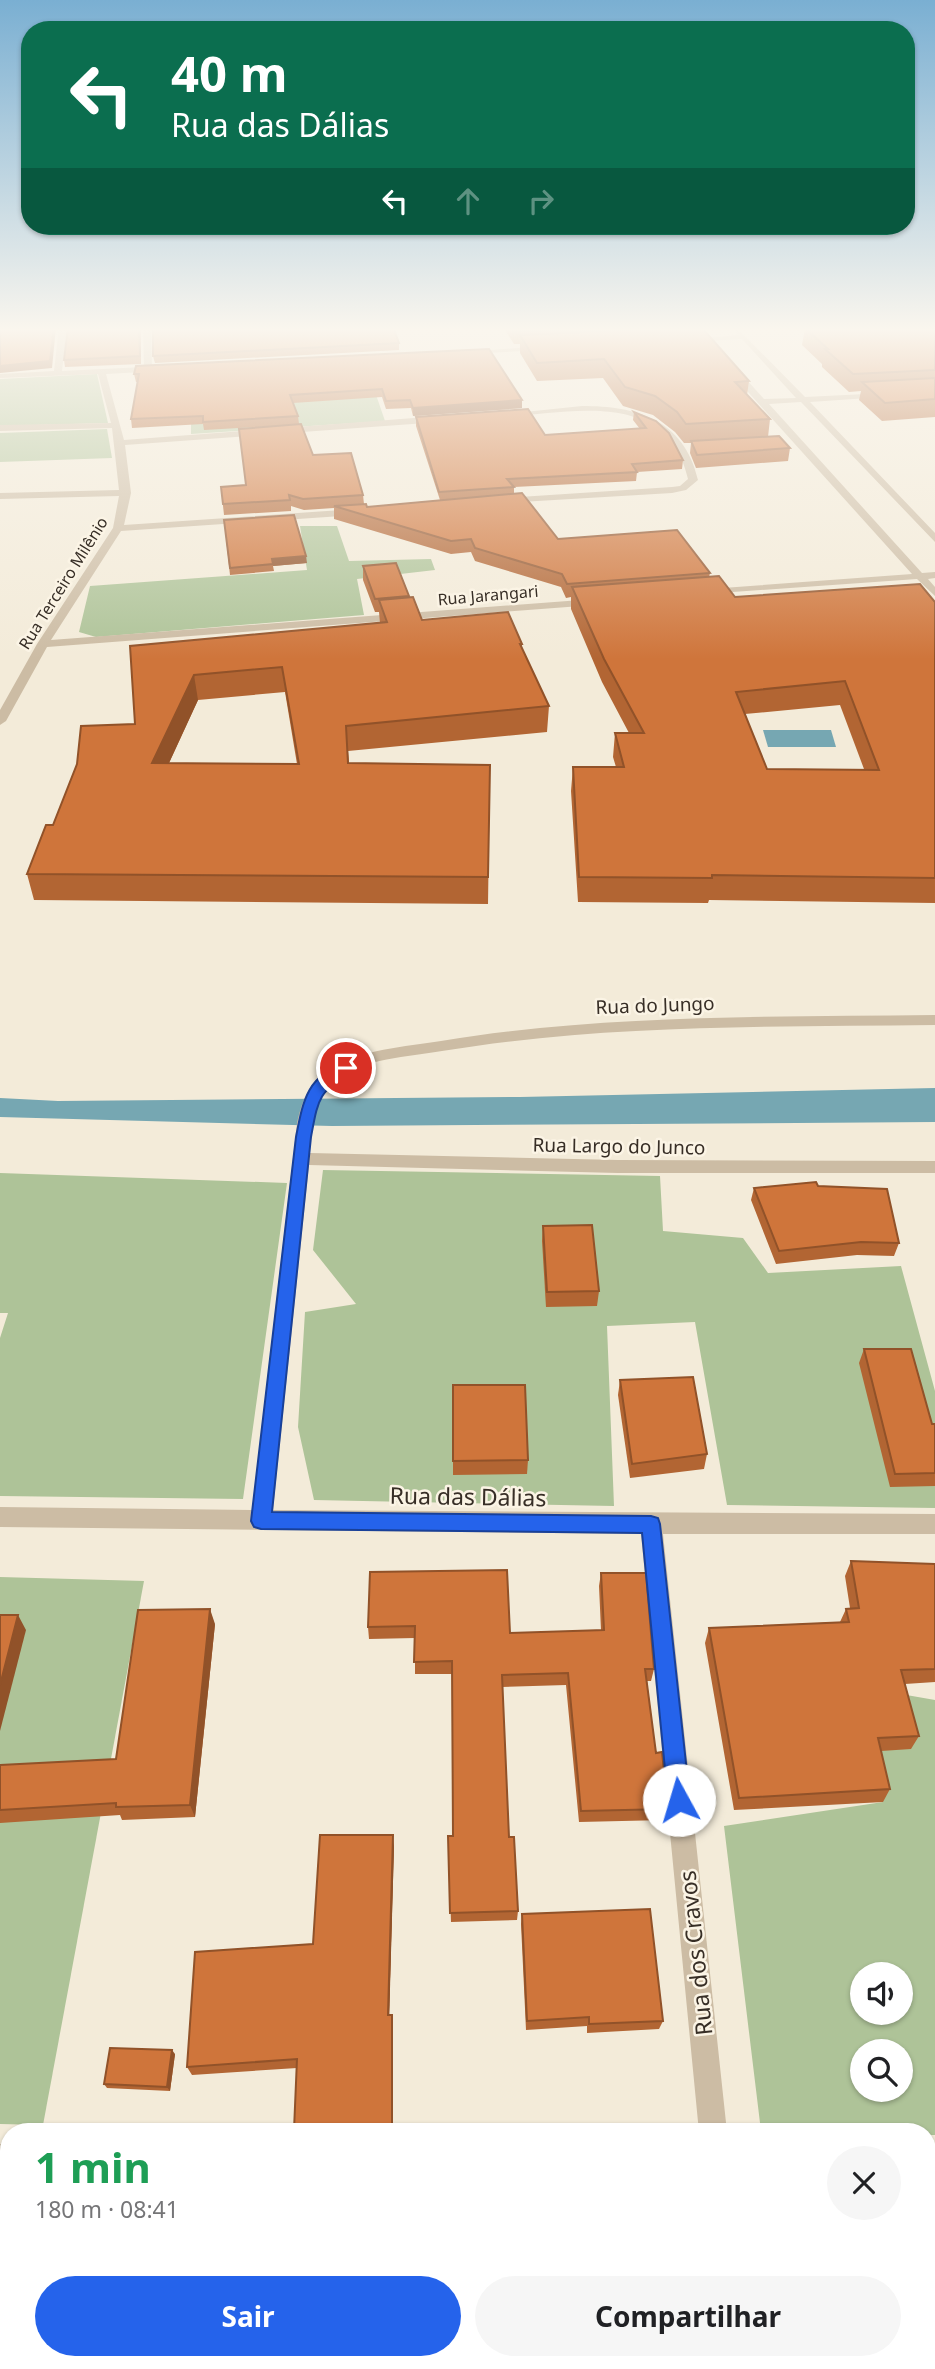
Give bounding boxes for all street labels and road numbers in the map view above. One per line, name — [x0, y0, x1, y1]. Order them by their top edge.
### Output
street label: Rua Terceiro Milênio — [13, 513, 113, 653]
street label: Rua Jarangari — [437, 580, 539, 610]
street label: Rua do Jungo — [595, 990, 715, 1020]
street label: Rua Largo do Junco — [532, 1131, 706, 1161]
street label: Rua das Dálias — [389, 1479, 547, 1513]
street label: Rua dos Cravos — [670, 1869, 720, 2037]

